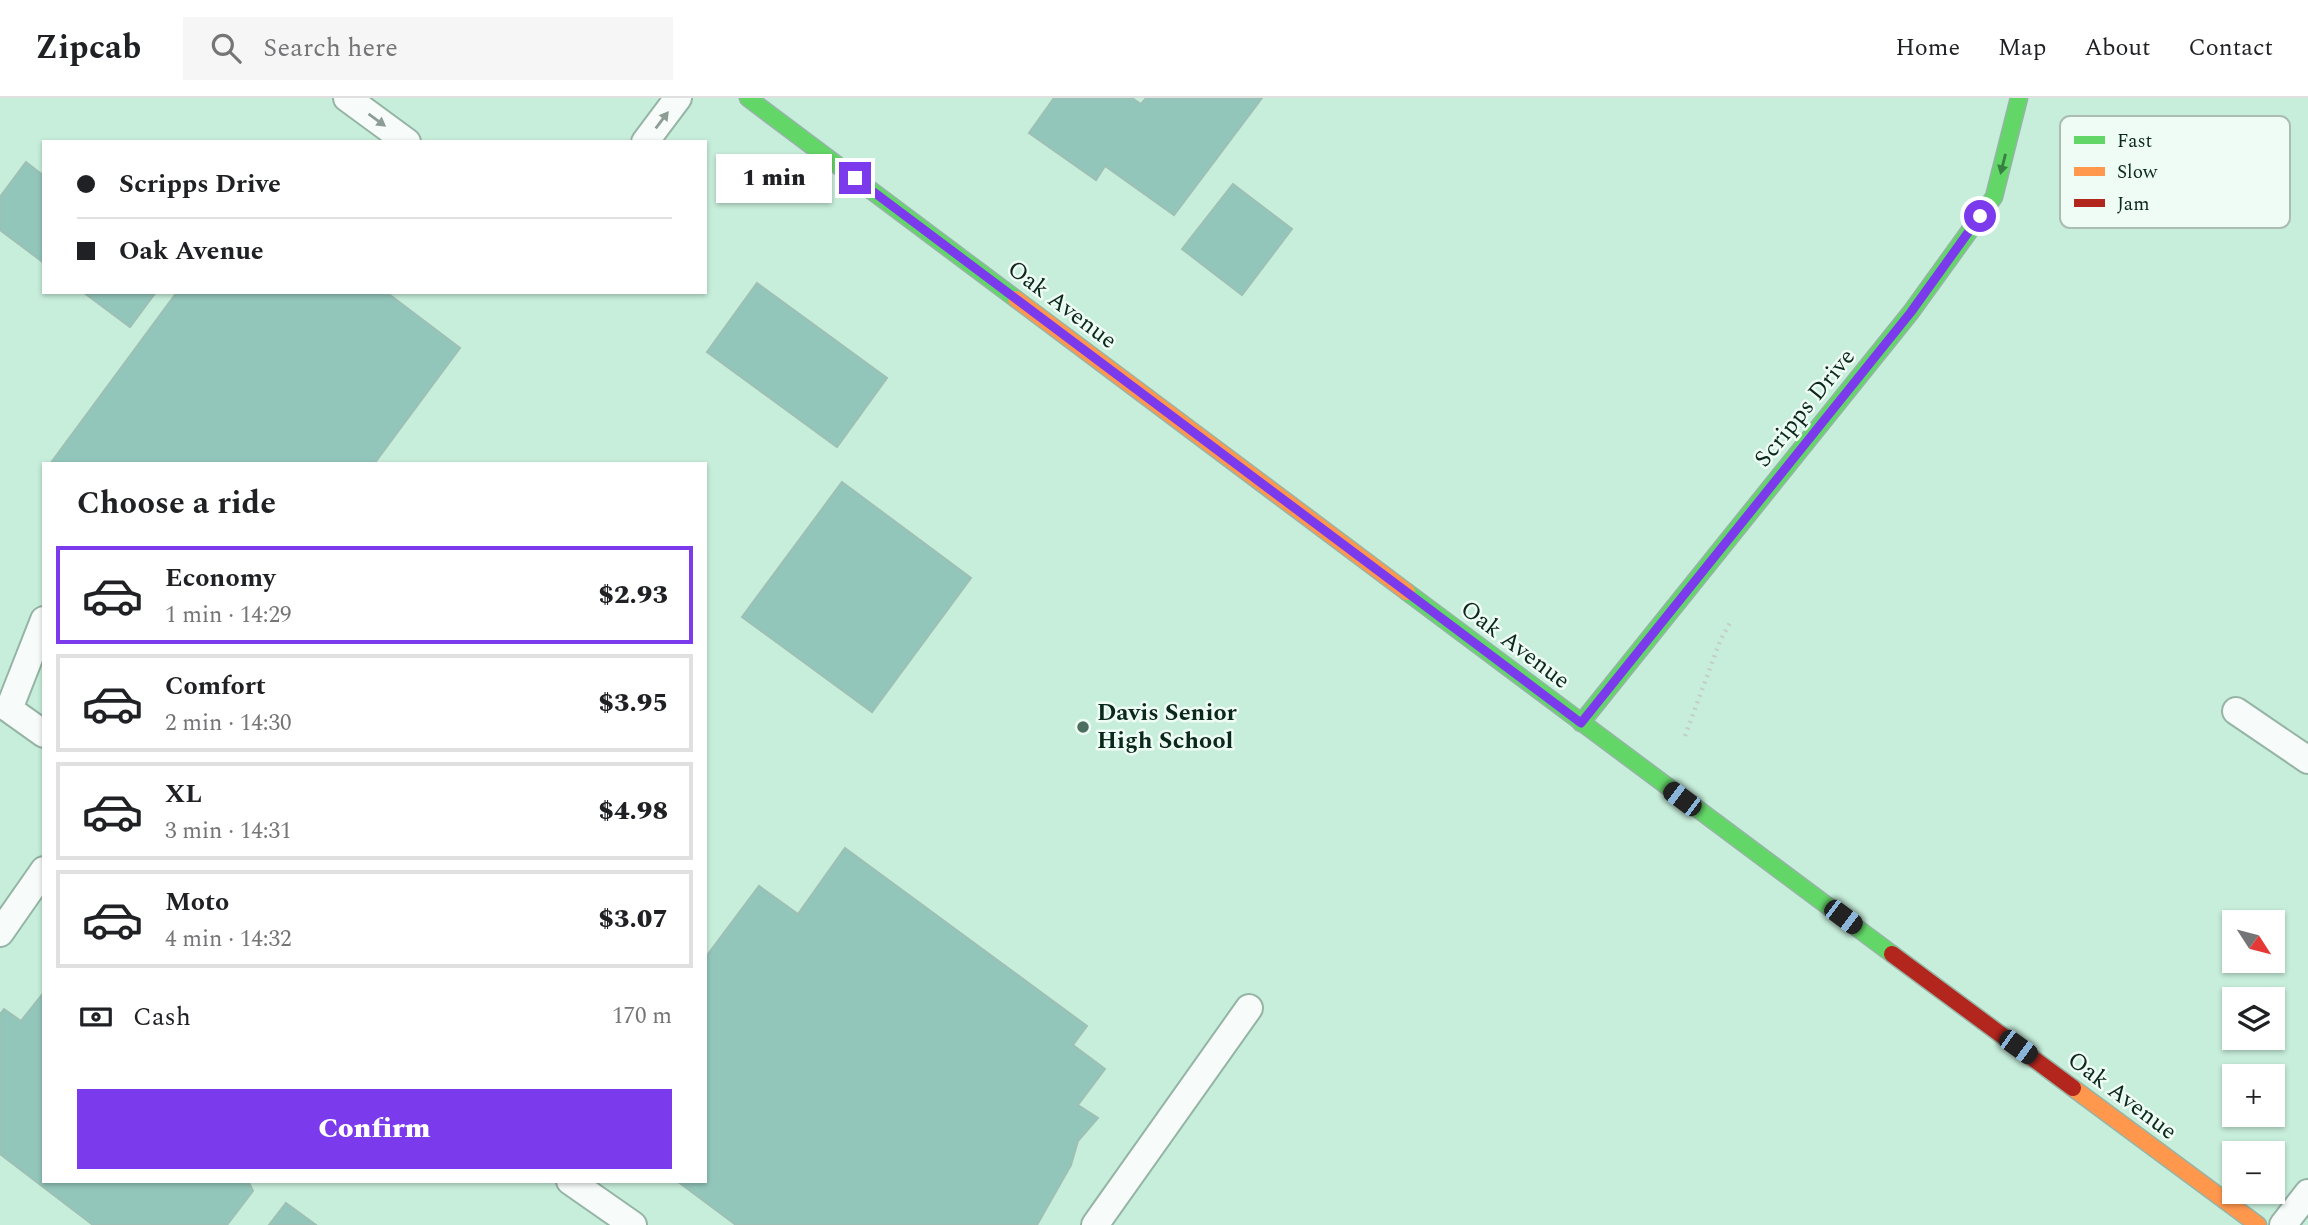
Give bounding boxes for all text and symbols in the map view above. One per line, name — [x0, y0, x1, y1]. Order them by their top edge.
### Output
search box — [183, 17, 673, 80]
text: Zipcab — [35, 23, 141, 73]
text: Search here — [263, 28, 398, 68]
icon: search — [207, 29, 245, 67]
text: Home — [1895, 30, 1960, 66]
text: Map — [1998, 30, 2046, 66]
text: About — [2084, 30, 2150, 66]
text: Contact — [2188, 30, 2273, 66]
one-way arrow — [654, 111, 668, 129]
one-way arrow — [368, 113, 386, 127]
legend — [2060, 116, 2290, 228]
text: Fast — [2117, 127, 2153, 156]
one-way arrow — [1997, 153, 2008, 175]
callout: 1 min — [715, 154, 830, 202]
text: Slow — [2117, 158, 2158, 187]
text: 1 min — [742, 161, 806, 196]
route end — [839, 162, 871, 194]
text: Scripps Drive — [119, 164, 281, 204]
text: Jam — [2117, 190, 2149, 219]
route start — [1964, 200, 1996, 232]
text: Oak Avenue — [119, 231, 264, 271]
street label: Oak Avenue — [999, 252, 1125, 358]
street label: Scripps Drive — [1746, 341, 1864, 475]
text: Choose a ride — [77, 479, 276, 528]
text: Economy — [165, 558, 275, 598]
icon: car — [81, 564, 144, 627]
text: $2.93 — [598, 575, 668, 615]
street label: Oak Avenue — [1452, 592, 1578, 698]
text: 1 min · 14:29 — [165, 598, 292, 633]
text: Comfort — [165, 666, 266, 706]
icon: car — [81, 672, 144, 735]
text: $3.95 — [598, 683, 668, 723]
place label: Davis Senior High School — [1097, 695, 1238, 759]
text: 2 min · 14:30 — [165, 706, 292, 741]
marker: Davis Senior High School — [1075, 719, 1091, 735]
text: XL — [165, 774, 202, 814]
car — [1659, 778, 1706, 820]
icon: car — [81, 780, 144, 843]
text: $4.98 — [598, 791, 668, 831]
text: 3 min · 14:31 — [165, 814, 292, 849]
text: Moto — [165, 882, 229, 922]
icon: car — [81, 888, 144, 951]
car — [1820, 896, 1867, 938]
text: $3.07 — [598, 899, 668, 939]
north arrow — [2222, 910, 2286, 973]
map controls — [2222, 910, 2285, 1204]
text: 4 min · 14:32 — [165, 922, 292, 957]
button: layers — [2222, 987, 2285, 1050]
text: Cash — [133, 997, 191, 1037]
icon: cash — [77, 998, 115, 1036]
text: 170 m — [612, 999, 672, 1034]
car — [1995, 1026, 2042, 1068]
street label: Oak Avenue — [2059, 1043, 2185, 1149]
button: + — [2222, 1064, 2285, 1127]
button: Confirm — [77, 1089, 672, 1169]
button: − — [2222, 1141, 2285, 1204]

